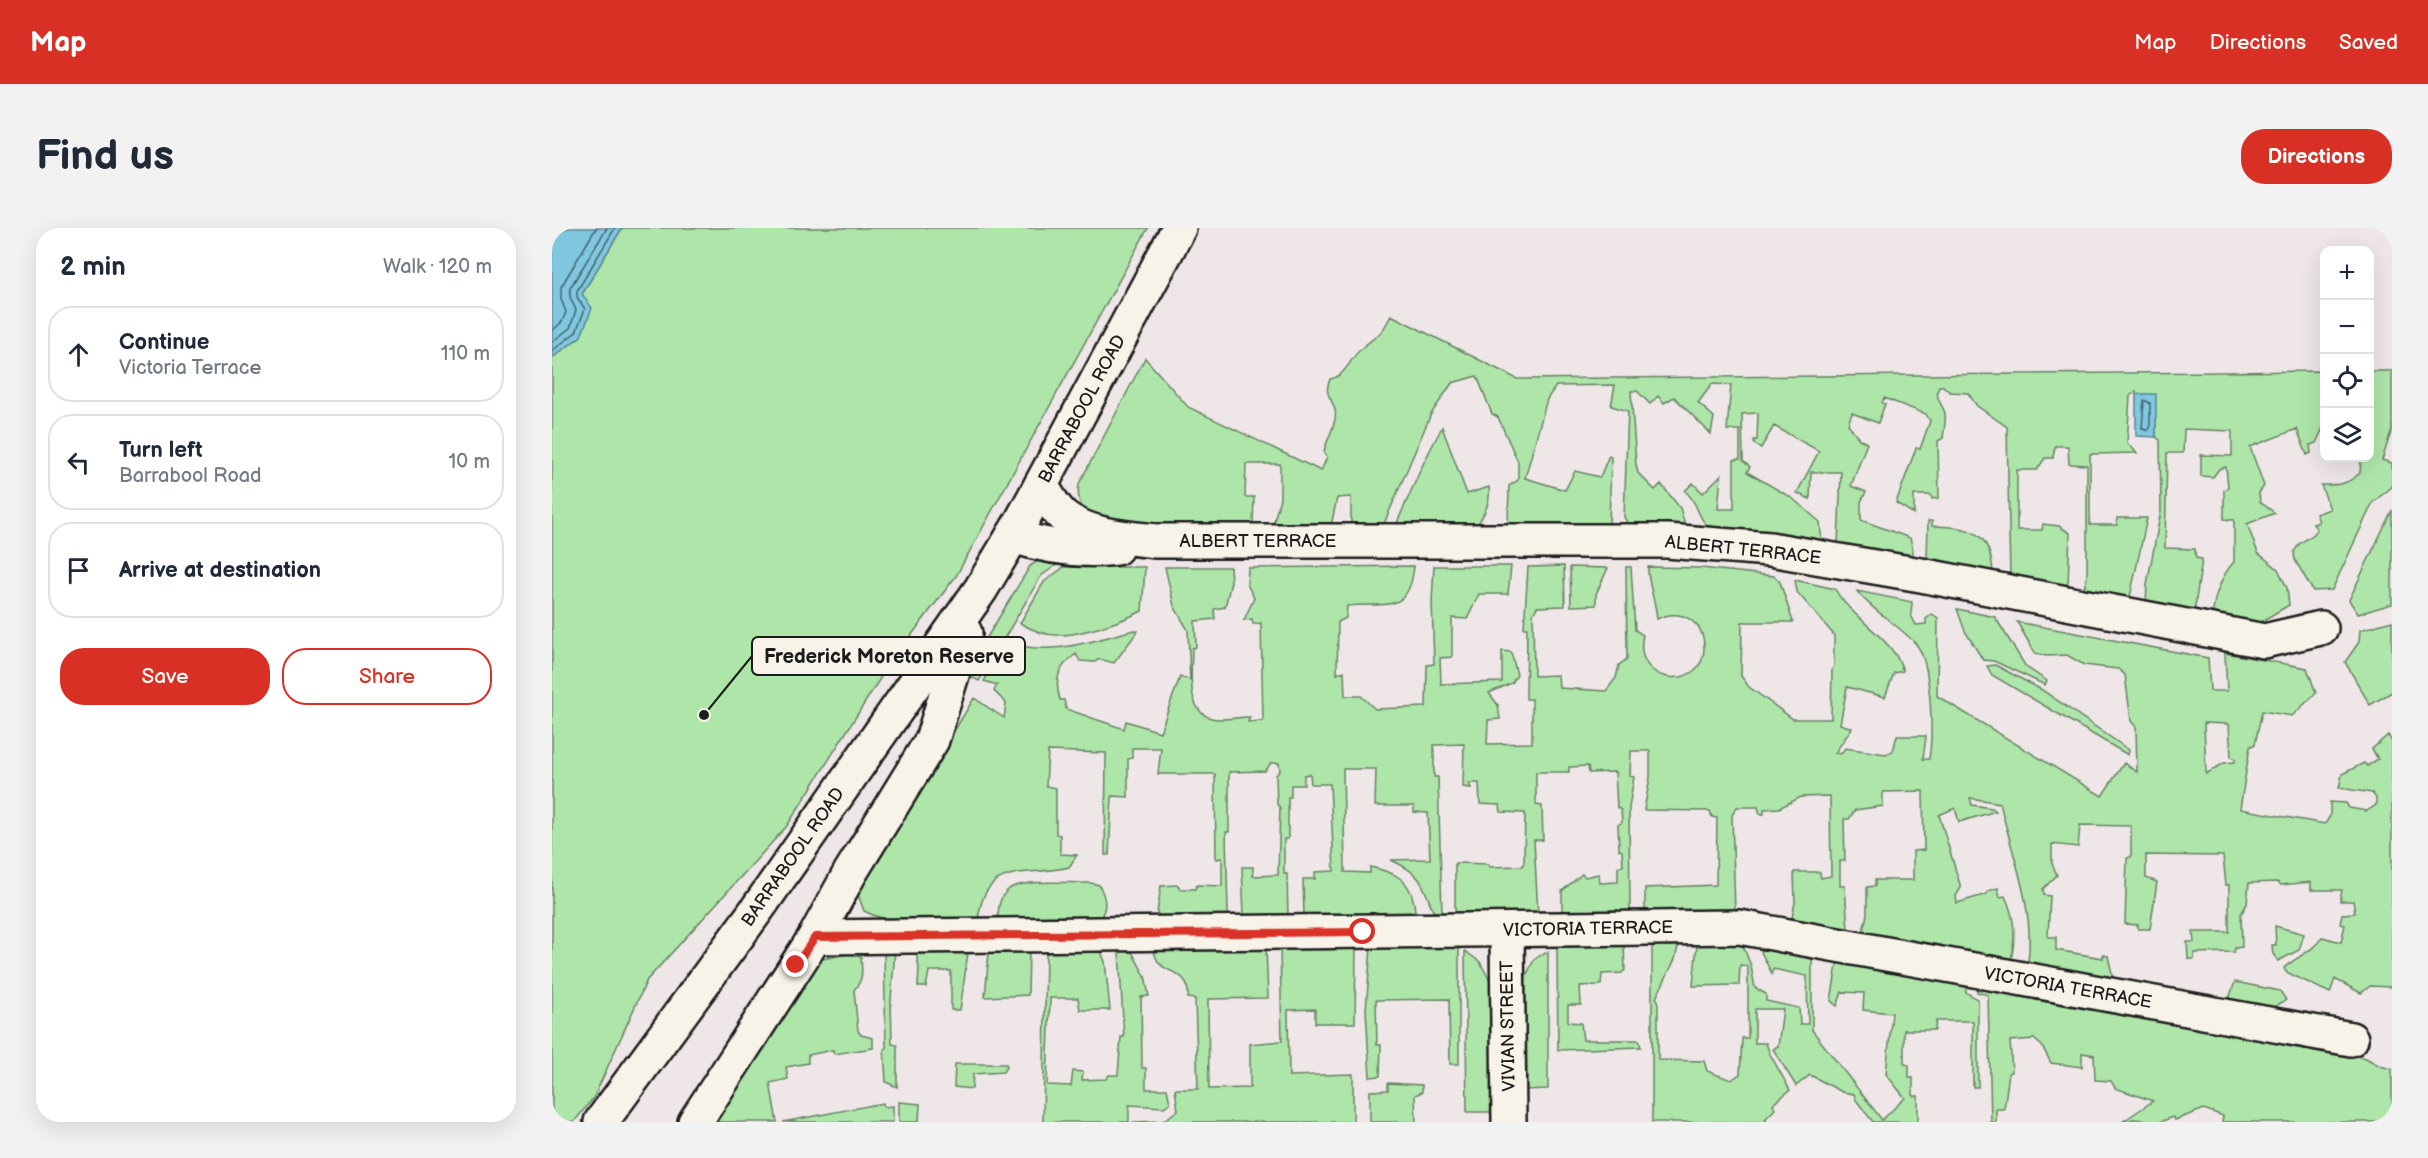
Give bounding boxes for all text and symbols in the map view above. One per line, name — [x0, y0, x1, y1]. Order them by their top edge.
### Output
text: Map — [30, 26, 86, 59]
text: Map — [2134, 30, 2177, 55]
text: Directions — [2210, 30, 2306, 55]
text: Saved — [2339, 30, 2398, 55]
button: Directions — [2241, 129, 2392, 184]
text: Find us — [36, 131, 174, 182]
map controls — [2320, 246, 2374, 462]
button: + — [2320, 246, 2374, 300]
text: 2 min — [60, 252, 126, 283]
text: Walk · 120 m — [383, 255, 492, 279]
button: − — [2320, 300, 2374, 354]
text: Continue — [119, 329, 209, 356]
street label: BARRABOOL ROAD — [1034, 331, 1130, 487]
icon: ahead — [62, 338, 95, 371]
text: 110 m — [441, 342, 490, 366]
button: locate — [2320, 354, 2374, 408]
text: Victoria Terrace — [119, 356, 261, 380]
button: layers — [2320, 408, 2374, 462]
text: Turn left — [119, 437, 203, 464]
icon: left — [62, 446, 95, 479]
text: 10 m — [449, 450, 490, 474]
text: Barrabool Road — [119, 464, 262, 488]
street label: ALBERT TERRACE — [1180, 531, 1337, 552]
street label: ALBERT TERRACE — [1664, 531, 1822, 569]
icon: arrive — [62, 554, 95, 587]
text: Arrive at destination — [119, 557, 321, 584]
callout: Frederick Moreton Reserve — [752, 637, 1025, 675]
text: Frederick Moreton Reserve — [764, 645, 1014, 669]
button: Save — [60, 648, 270, 705]
button: Share — [282, 648, 492, 705]
street label: BARRABOOL ROAD — [737, 783, 849, 931]
street label: VICTORIA TERRACE — [1503, 917, 1673, 941]
route start — [1349, 918, 1375, 944]
route end — [782, 951, 808, 977]
street label: VIVIAN STREET — [1496, 960, 1520, 1092]
street label: VICTORIA TERRACE — [1982, 963, 2154, 1013]

